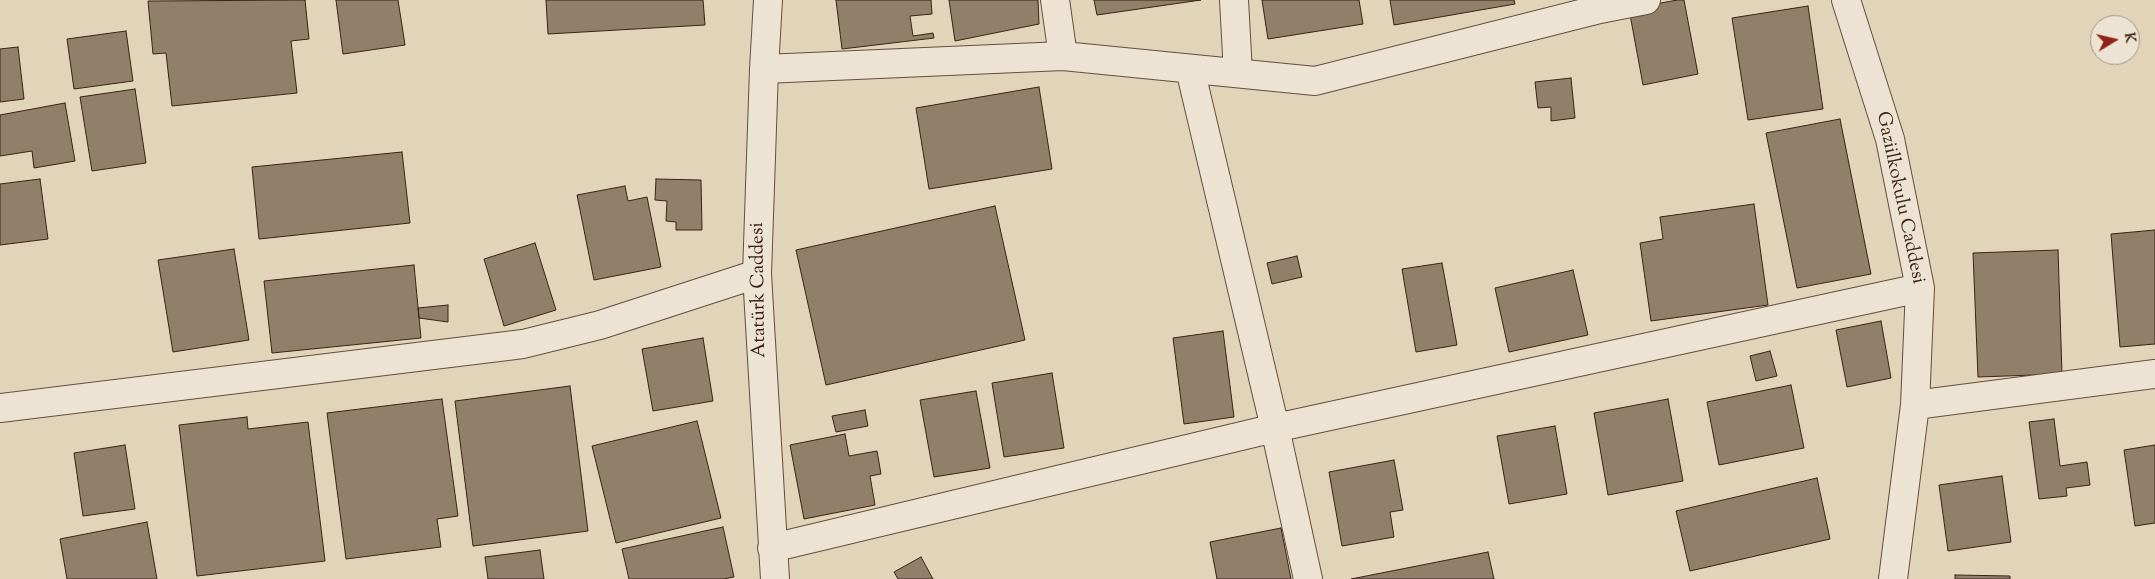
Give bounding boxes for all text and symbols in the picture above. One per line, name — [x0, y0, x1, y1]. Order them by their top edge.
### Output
north arrow — [2090, 15, 2140, 65]
text: K — [2118, 31, 2139, 44]
street label: Gaziilkokulu Caddesi — [1870, 110, 1928, 286]
street label: Atatürk Caddesi — [747, 222, 773, 358]

